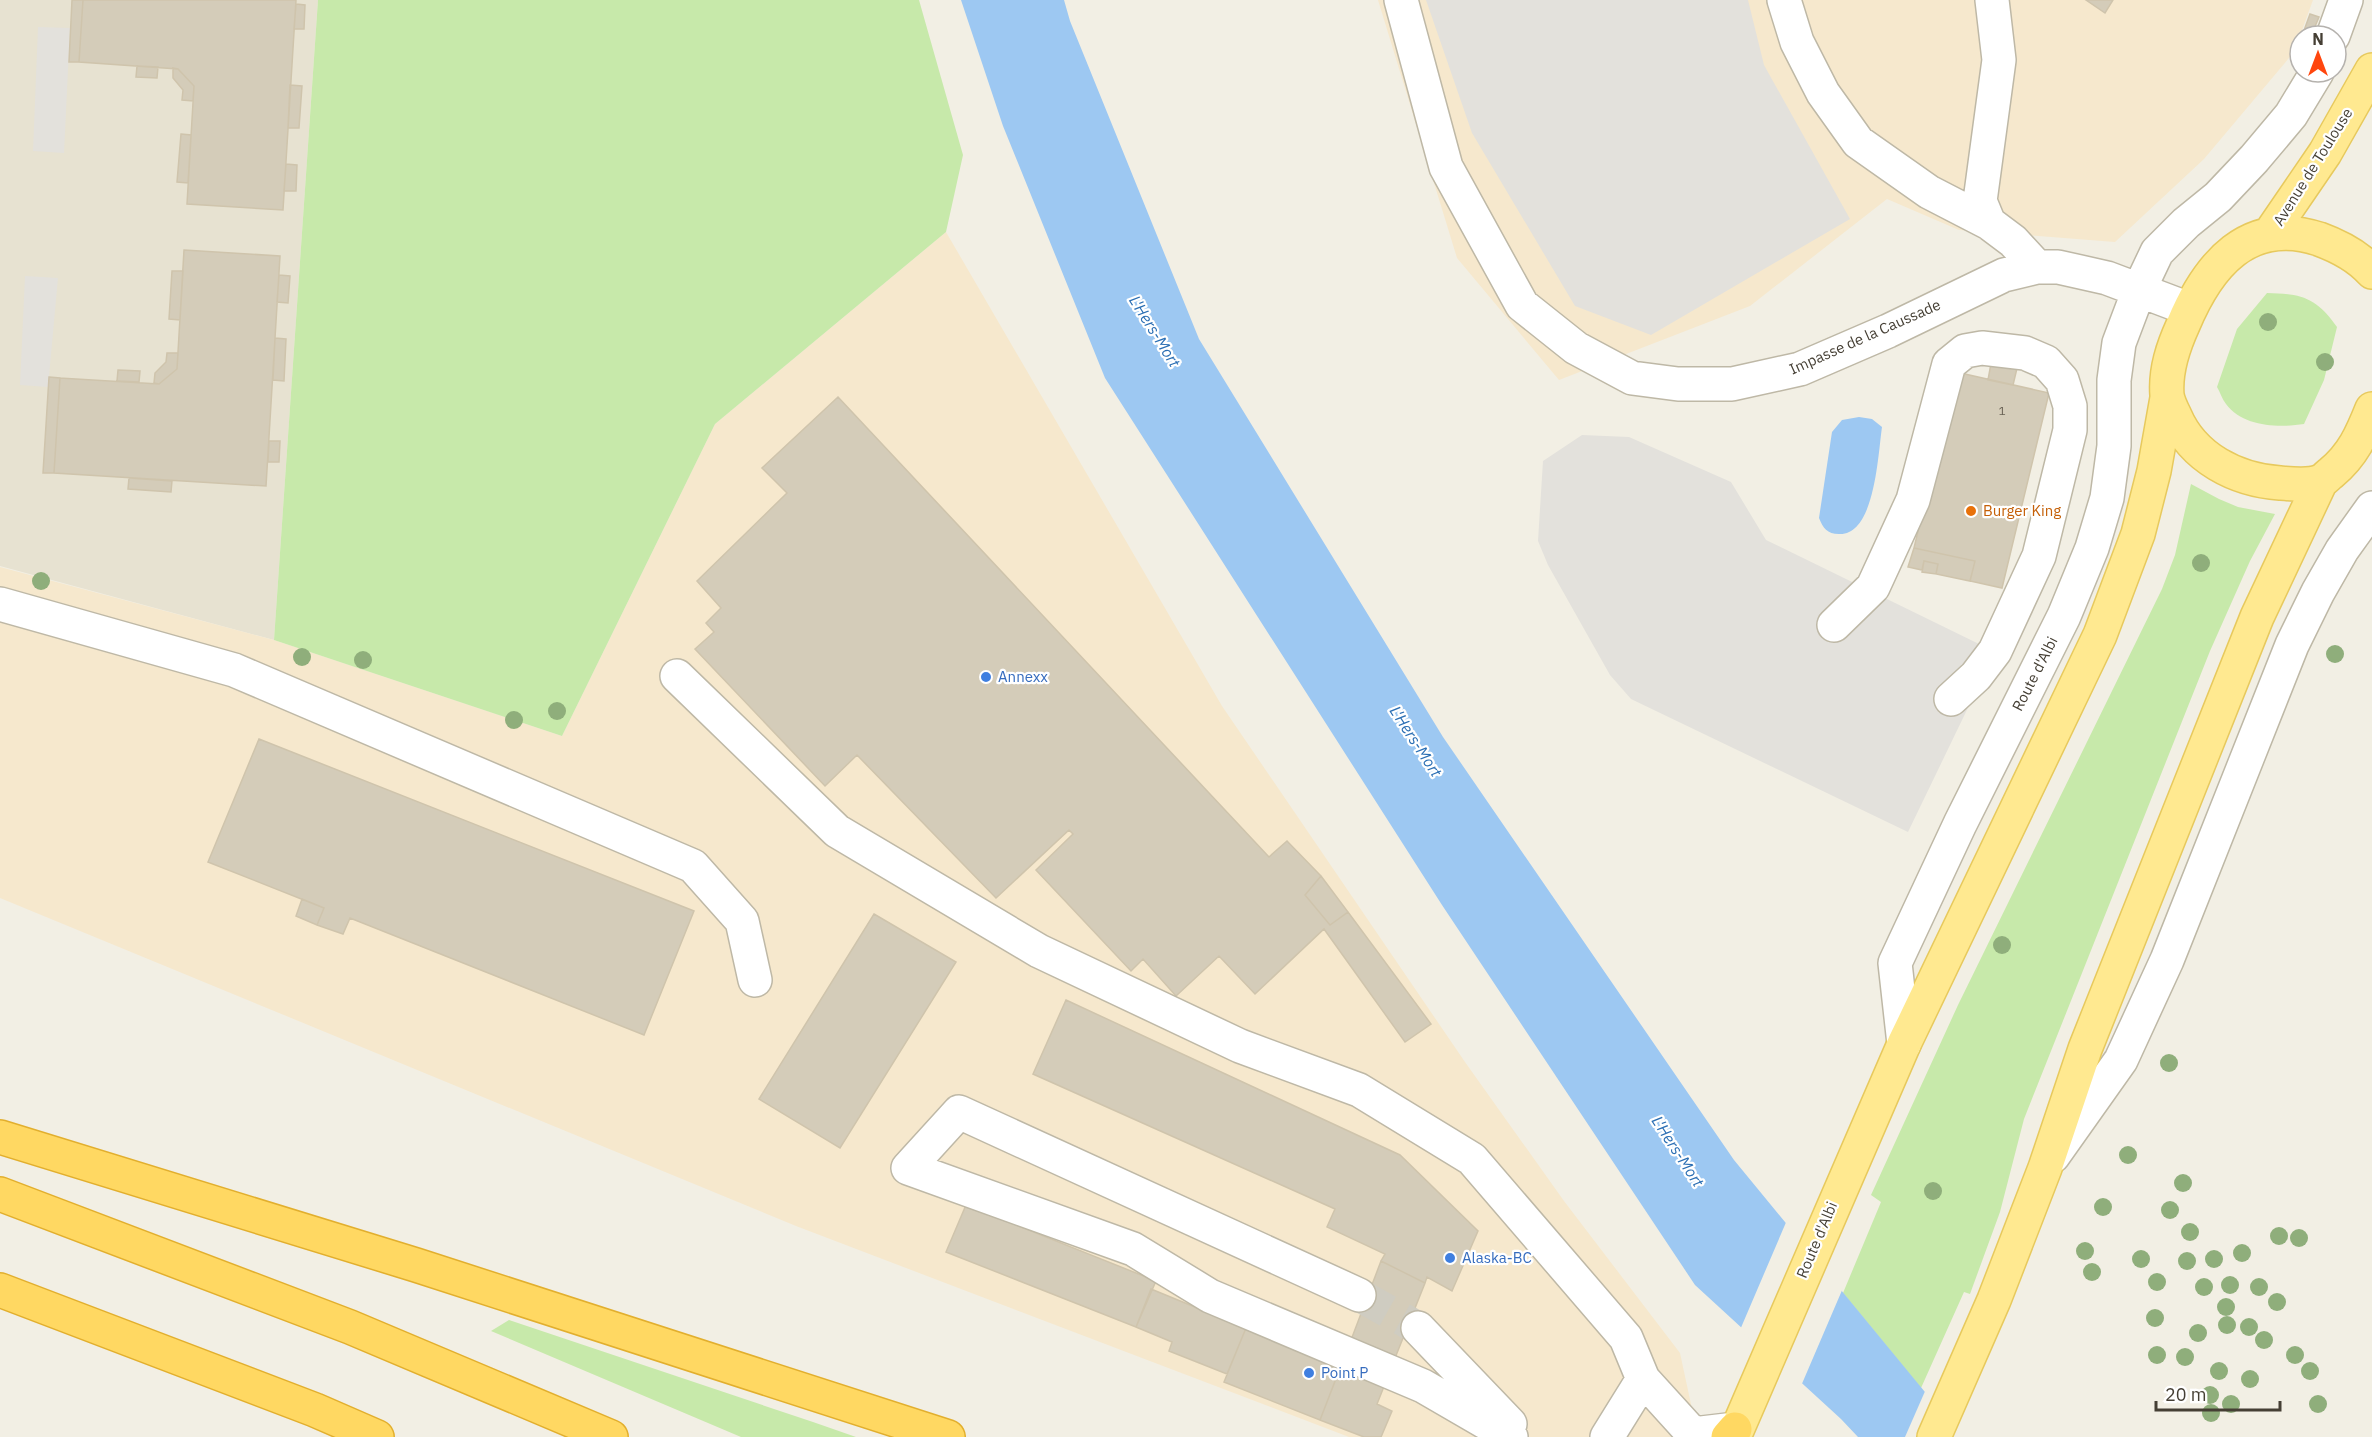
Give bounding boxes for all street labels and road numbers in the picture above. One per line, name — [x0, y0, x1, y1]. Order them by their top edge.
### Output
street label: Avenue de Toulouse — [2269, 104, 2356, 229]
street label: Impasse de la Caussade — [1786, 295, 1943, 378]
street label: Route d'Albi — [2008, 633, 2061, 714]
street label: Route d'Albi — [1792, 1199, 1841, 1281]

